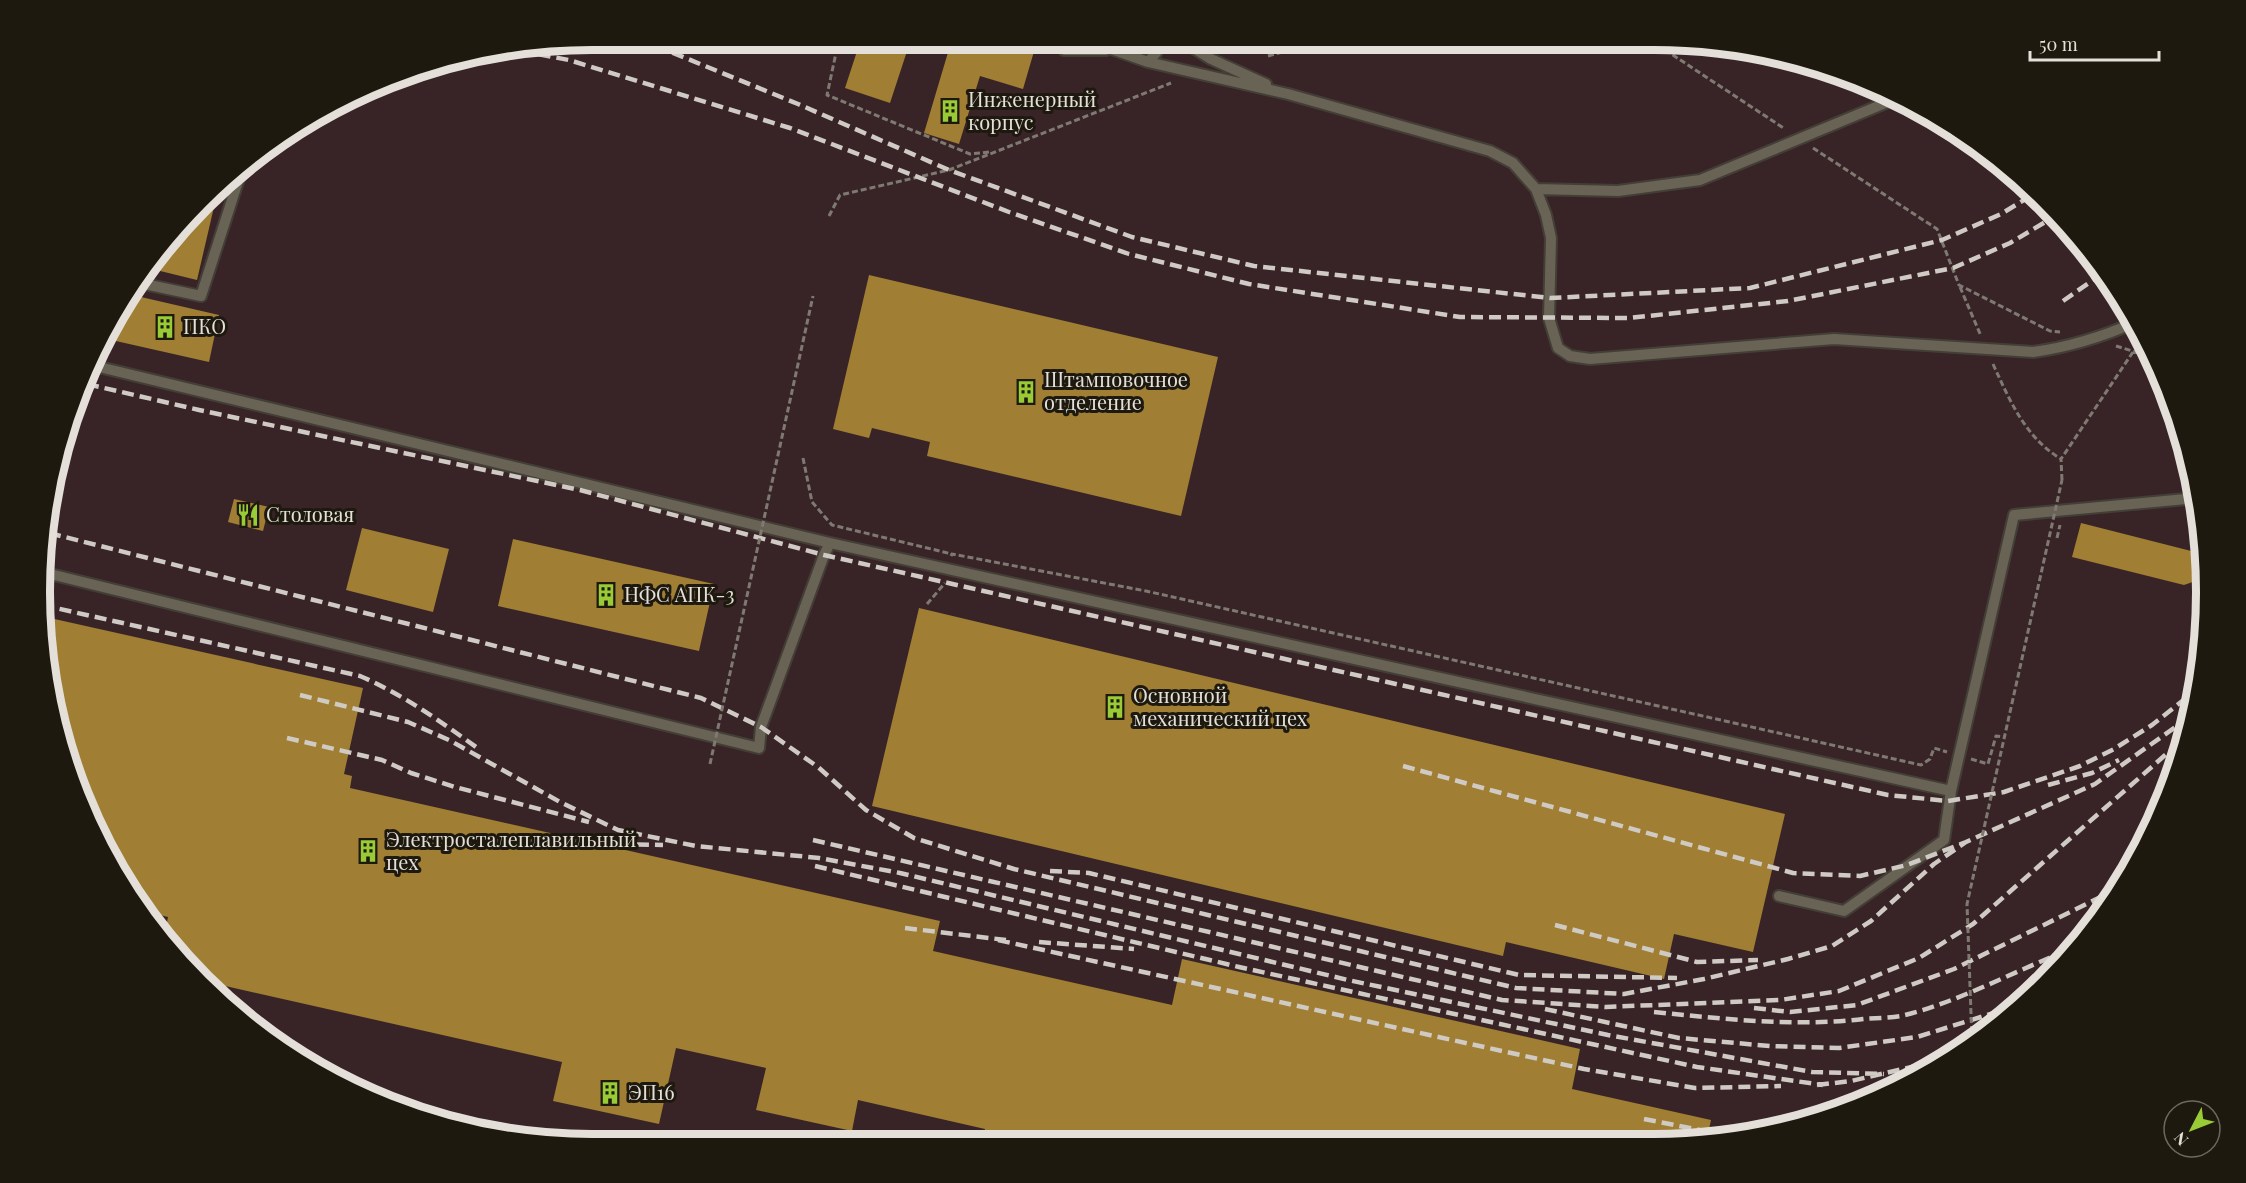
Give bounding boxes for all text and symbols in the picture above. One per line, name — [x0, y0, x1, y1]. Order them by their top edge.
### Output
scale bar — [2030, 24, 2159, 62]
text: 50 m — [2039, 32, 2078, 56]
place label: Инженерный корпус — [968, 85, 1096, 135]
building icon: Инженерный корпус — [937, 98, 963, 124]
place label: ПКО — [183, 312, 226, 339]
building icon: ПКО — [152, 314, 178, 340]
place label: Штамповочное отделение — [1044, 365, 1188, 415]
building icon: Штамповочное отделение — [1013, 379, 1039, 405]
place label: Столовая — [266, 500, 355, 527]
restaurant icon: Столовая — [235, 502, 261, 528]
place label: НФС АПК-3 — [624, 580, 735, 607]
building icon: НФС АПК-3 — [593, 582, 619, 608]
place label: Основной механический цех — [1133, 681, 1308, 731]
building icon: Основной механический цех — [1102, 694, 1128, 720]
place label: Электросталеплавильный цех — [386, 825, 636, 875]
building icon: Электросталеплавильный цех — [355, 838, 381, 864]
place label: ЭП16 — [628, 1078, 675, 1105]
building icon: ЭП16 — [597, 1080, 623, 1106]
north arrow — [2162, 1099, 2222, 1159]
text: N — [2169, 1128, 2192, 1151]

